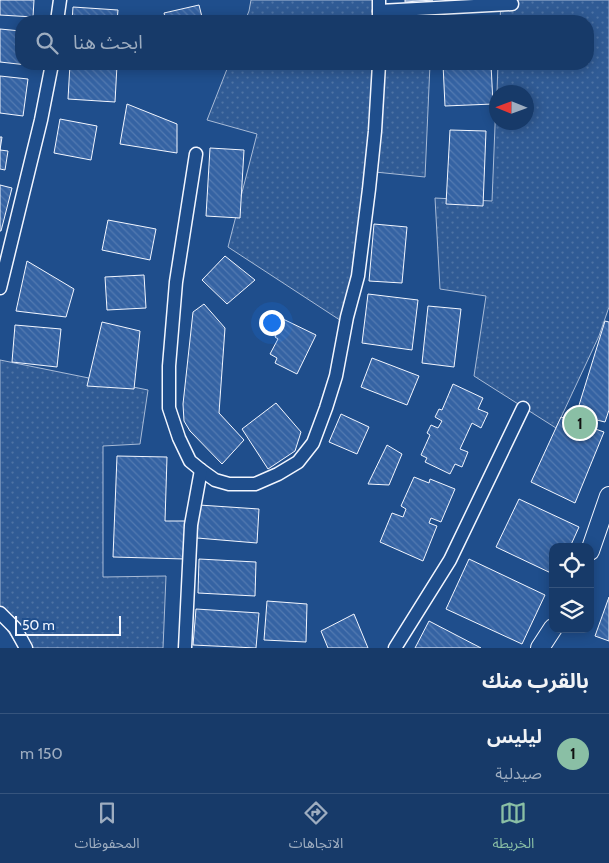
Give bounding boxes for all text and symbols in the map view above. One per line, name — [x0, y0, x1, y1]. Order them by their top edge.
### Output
search box — [15, 15, 594, 70]
icon: search — [33, 29, 61, 57]
text: ابحث هنا — [73, 31, 143, 54]
north arrow — [489, 85, 534, 130]
your location — [259, 310, 285, 336]
pin: 1 — [564, 404, 596, 442]
map controls — [549, 543, 594, 633]
button: locate — [549, 543, 594, 588]
button: layers — [549, 588, 594, 633]
scale bar — [15, 613, 121, 636]
text: 50 m — [22, 616, 55, 634]
text: بالقرب منك — [482, 668, 589, 693]
text: ليليس — [487, 725, 542, 748]
text: 150 m — [20, 744, 63, 763]
text: 1 — [570, 744, 576, 763]
text: صيدلية — [495, 764, 542, 783]
tab: المحفوظات — [75, 799, 140, 858]
tab: الاتجاهات — [289, 799, 343, 858]
tab: الخريطة — [492, 799, 534, 858]

